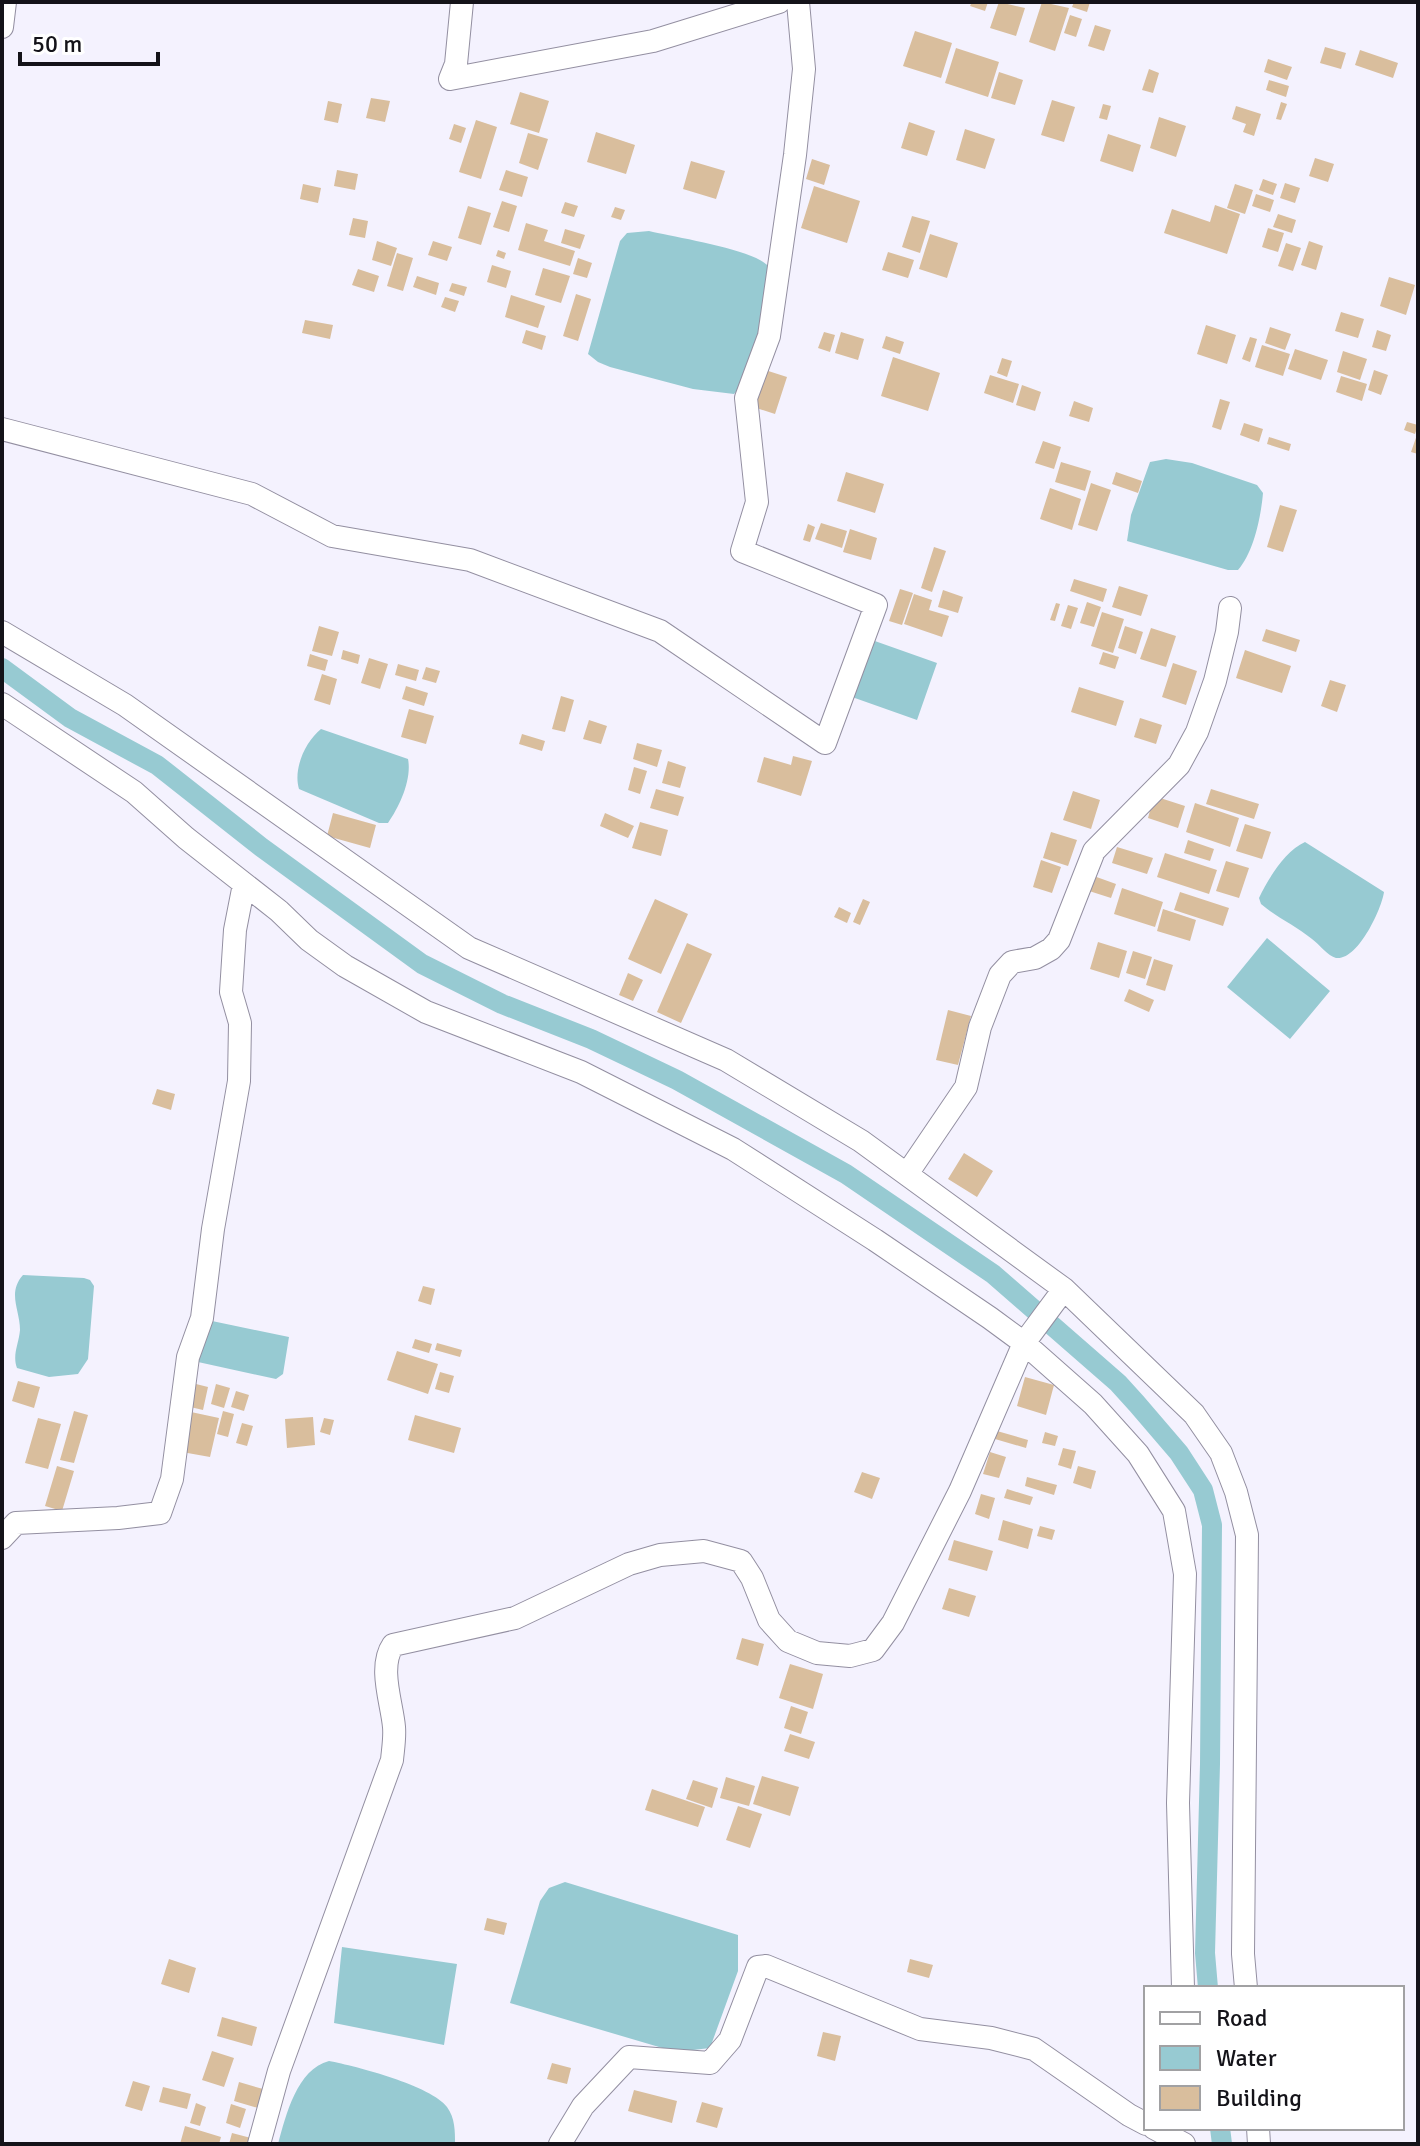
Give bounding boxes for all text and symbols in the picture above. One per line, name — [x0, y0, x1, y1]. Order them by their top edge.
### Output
scale bar — [20, 16, 158, 66]
text: 50 m — [32, 29, 82, 59]
legend — [1144, 1986, 1404, 2130]
text: Road — [1216, 2003, 1267, 2033]
text: Water — [1216, 2043, 1277, 2073]
text: Building — [1216, 2083, 1302, 2113]

